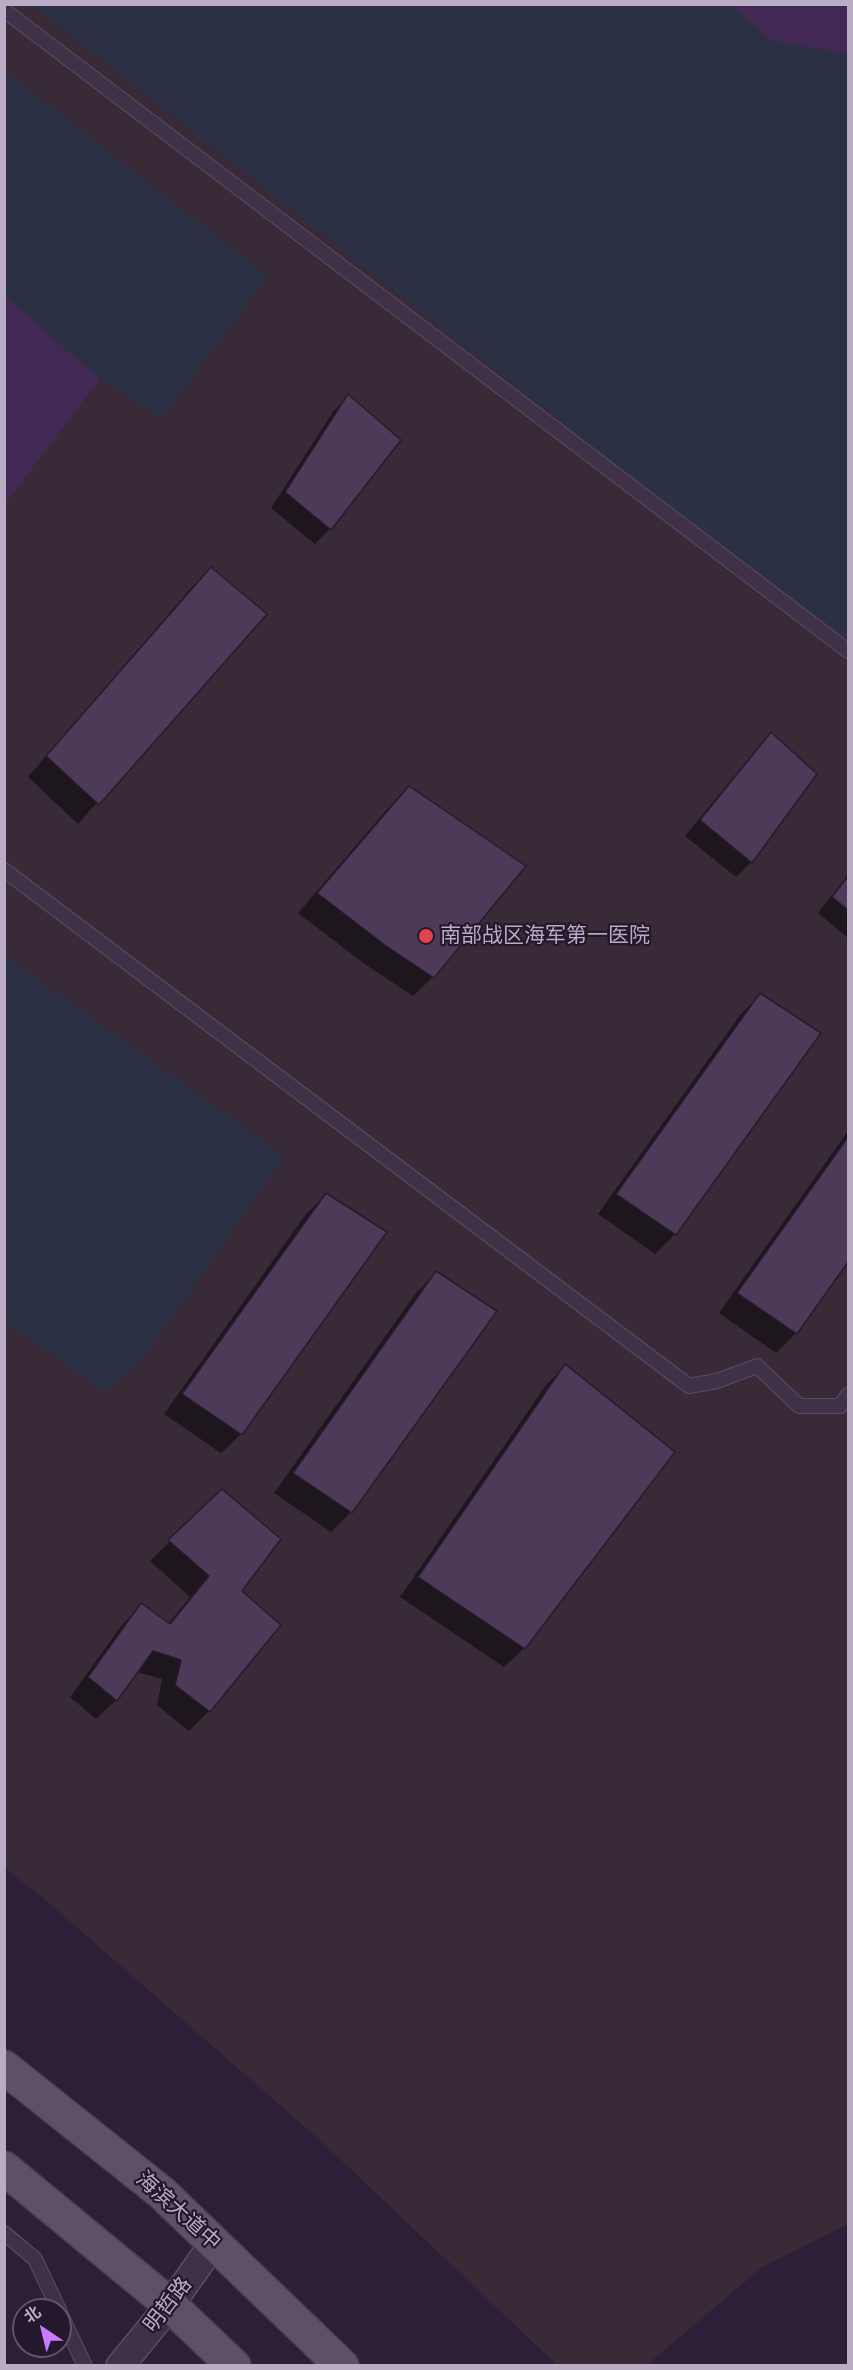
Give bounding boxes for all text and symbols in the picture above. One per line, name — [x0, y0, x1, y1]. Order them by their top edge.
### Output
place label: 南部战区海军第一医院 — [440, 923, 650, 949]
marker: 南部战区海军第一医院 — [417, 927, 435, 945]
street label: 海滨大道中 — [131, 2167, 225, 2255]
street label: 明哲路 — [139, 2272, 197, 2338]
north arrow — [12, 2298, 72, 2358]
text: 北 — [21, 2302, 45, 2327]

